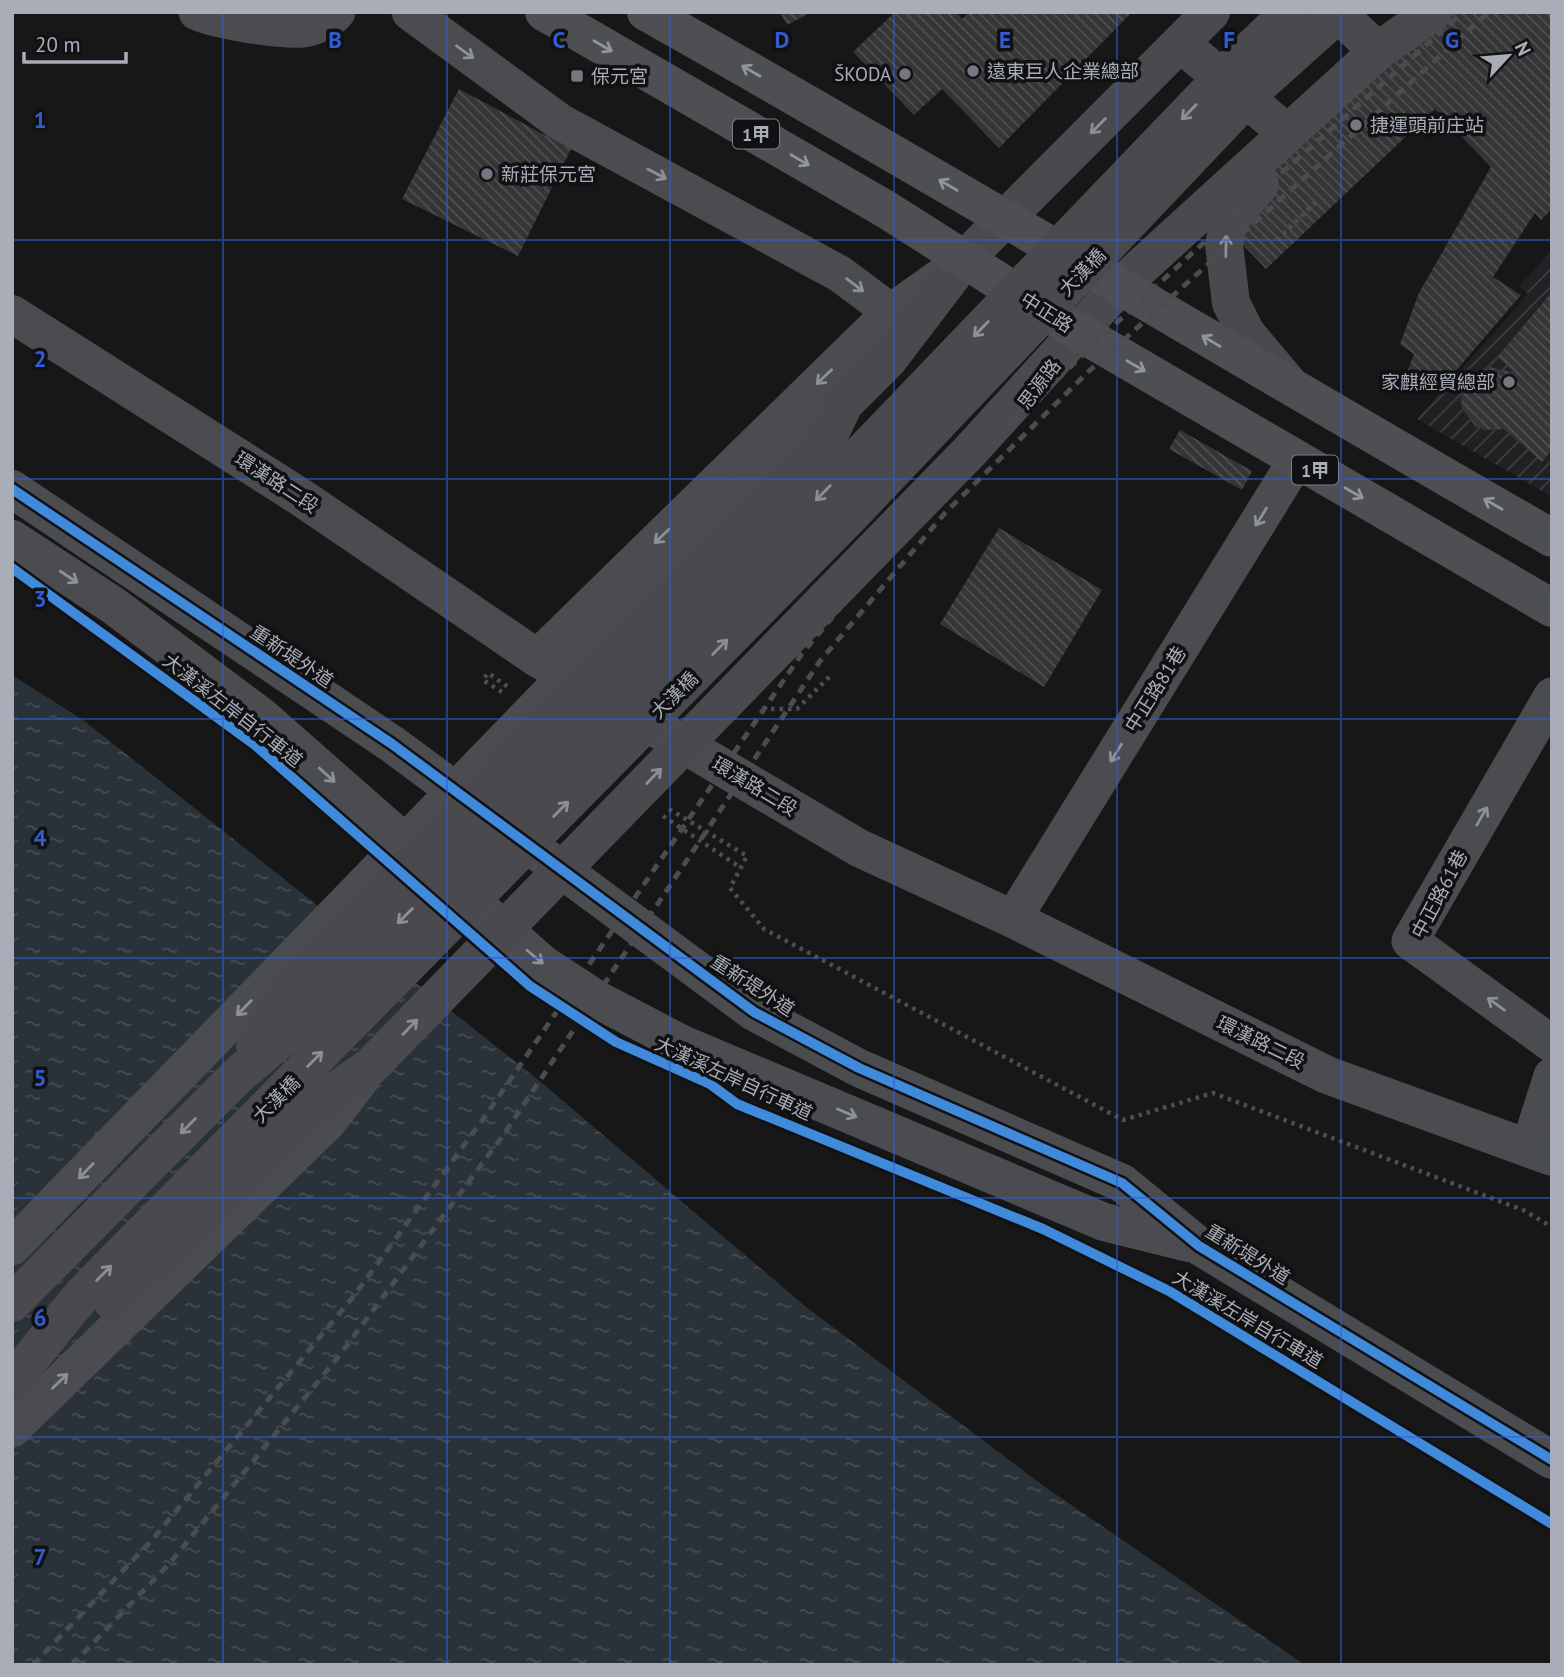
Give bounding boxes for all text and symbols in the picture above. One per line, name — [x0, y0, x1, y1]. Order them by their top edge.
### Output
scale bar — [24, 21, 126, 65]
north arrow — [1473, 21, 1543, 91]
text: B — [328, 25, 342, 54]
text: C — [553, 25, 566, 54]
text: D — [775, 25, 789, 54]
text: E — [999, 25, 1011, 54]
text: F — [1223, 25, 1235, 54]
text: G — [1445, 25, 1459, 54]
text: 20 m — [35, 31, 81, 58]
text: N — [1510, 38, 1537, 59]
one-way arrow — [593, 40, 613, 54]
one-way arrow — [455, 45, 474, 60]
place label: 遠東巨人企業總部 — [987, 59, 1139, 83]
place label: ŠKODA — [834, 62, 891, 86]
marker: 遠東巨人企業總部 — [965, 63, 981, 79]
place label: 保元宮 — [591, 64, 648, 88]
one-way arrow — [741, 64, 762, 77]
marker: ŠKODA — [897, 66, 913, 82]
marker: 保元宮 — [569, 68, 585, 84]
one-way arrow — [1181, 103, 1198, 120]
text: 1 — [33, 105, 47, 134]
place label: 捷運頭前庄站 — [1370, 113, 1484, 137]
marker: 捷運頭前庄站 — [1348, 117, 1364, 133]
one-way arrow — [1089, 118, 1106, 135]
road number: 1甲 — [733, 119, 779, 148]
one-way arrow — [790, 153, 810, 167]
place label: 新莊保元宮 — [501, 162, 596, 186]
marker: 新莊保元宮 — [479, 166, 495, 182]
one-way arrow — [646, 167, 666, 181]
one-way arrow — [938, 178, 959, 191]
one-way arrow — [1219, 235, 1233, 258]
street label: 大漢橋 — [1054, 243, 1110, 301]
one-way arrow — [845, 277, 864, 292]
street label: 中正路 — [1016, 287, 1078, 337]
one-way arrow — [972, 320, 989, 337]
one-way arrow — [1202, 333, 1222, 347]
text: 2 — [33, 344, 47, 373]
street label: 思源路 — [1012, 354, 1066, 414]
one-way arrow — [1126, 359, 1146, 373]
one-way arrow — [816, 369, 833, 386]
place label: 家麒經貿總部 — [1381, 370, 1495, 394]
marker: 家麒經貿總部 — [1501, 374, 1517, 390]
street label: 環漢路二段 — [231, 446, 323, 518]
road number: 1甲 — [1292, 456, 1338, 484]
one-way arrow — [815, 484, 832, 501]
one-way arrow — [1344, 486, 1364, 500]
one-way arrow — [1483, 497, 1503, 511]
one-way arrow — [1254, 507, 1268, 527]
one-way arrow — [653, 528, 670, 545]
one-way arrow — [59, 570, 79, 584]
text: 3 — [33, 584, 47, 613]
street label: 重新堤外道 — [246, 619, 338, 693]
one-way arrow — [712, 639, 729, 656]
street label: 中正路81巷 — [1119, 642, 1191, 736]
street label: 大漢溪左岸自行車道 — [158, 648, 308, 772]
street label: 大漢橋 — [645, 666, 703, 724]
one-way arrow — [1108, 742, 1122, 762]
street label: 環漢路二段 — [708, 751, 802, 821]
one-way arrow — [318, 767, 336, 783]
one-way arrow — [645, 768, 662, 785]
one-way arrow — [552, 801, 569, 818]
one-way arrow — [1475, 806, 1489, 826]
text: 4 — [33, 823, 47, 852]
street label: 中正路61巷 — [1406, 846, 1472, 942]
one-way arrow — [397, 908, 414, 925]
one-way arrow — [525, 949, 543, 965]
street label: 重新堤外道 — [707, 949, 799, 1021]
one-way arrow — [1487, 997, 1506, 1011]
one-way arrow — [236, 999, 253, 1016]
street label: 環漢路二段 — [1213, 1010, 1309, 1074]
one-way arrow — [401, 1018, 418, 1035]
street label: 大漢溪左岸自行車道 — [651, 1031, 817, 1125]
one-way arrow — [306, 1051, 323, 1068]
text: 5 — [33, 1063, 47, 1092]
street label: 大漢橋 — [247, 1070, 305, 1128]
one-way arrow — [835, 1108, 857, 1121]
one-way arrow — [179, 1117, 196, 1134]
one-way arrow — [77, 1162, 94, 1179]
street label: 重新堤外道 — [1201, 1219, 1295, 1289]
one-way arrow — [95, 1265, 112, 1282]
street label: 大漢溪左岸自行車道 — [1169, 1265, 1327, 1373]
text: 6 — [33, 1303, 47, 1332]
one-way arrow — [52, 1373, 69, 1390]
text: 7 — [33, 1542, 47, 1571]

